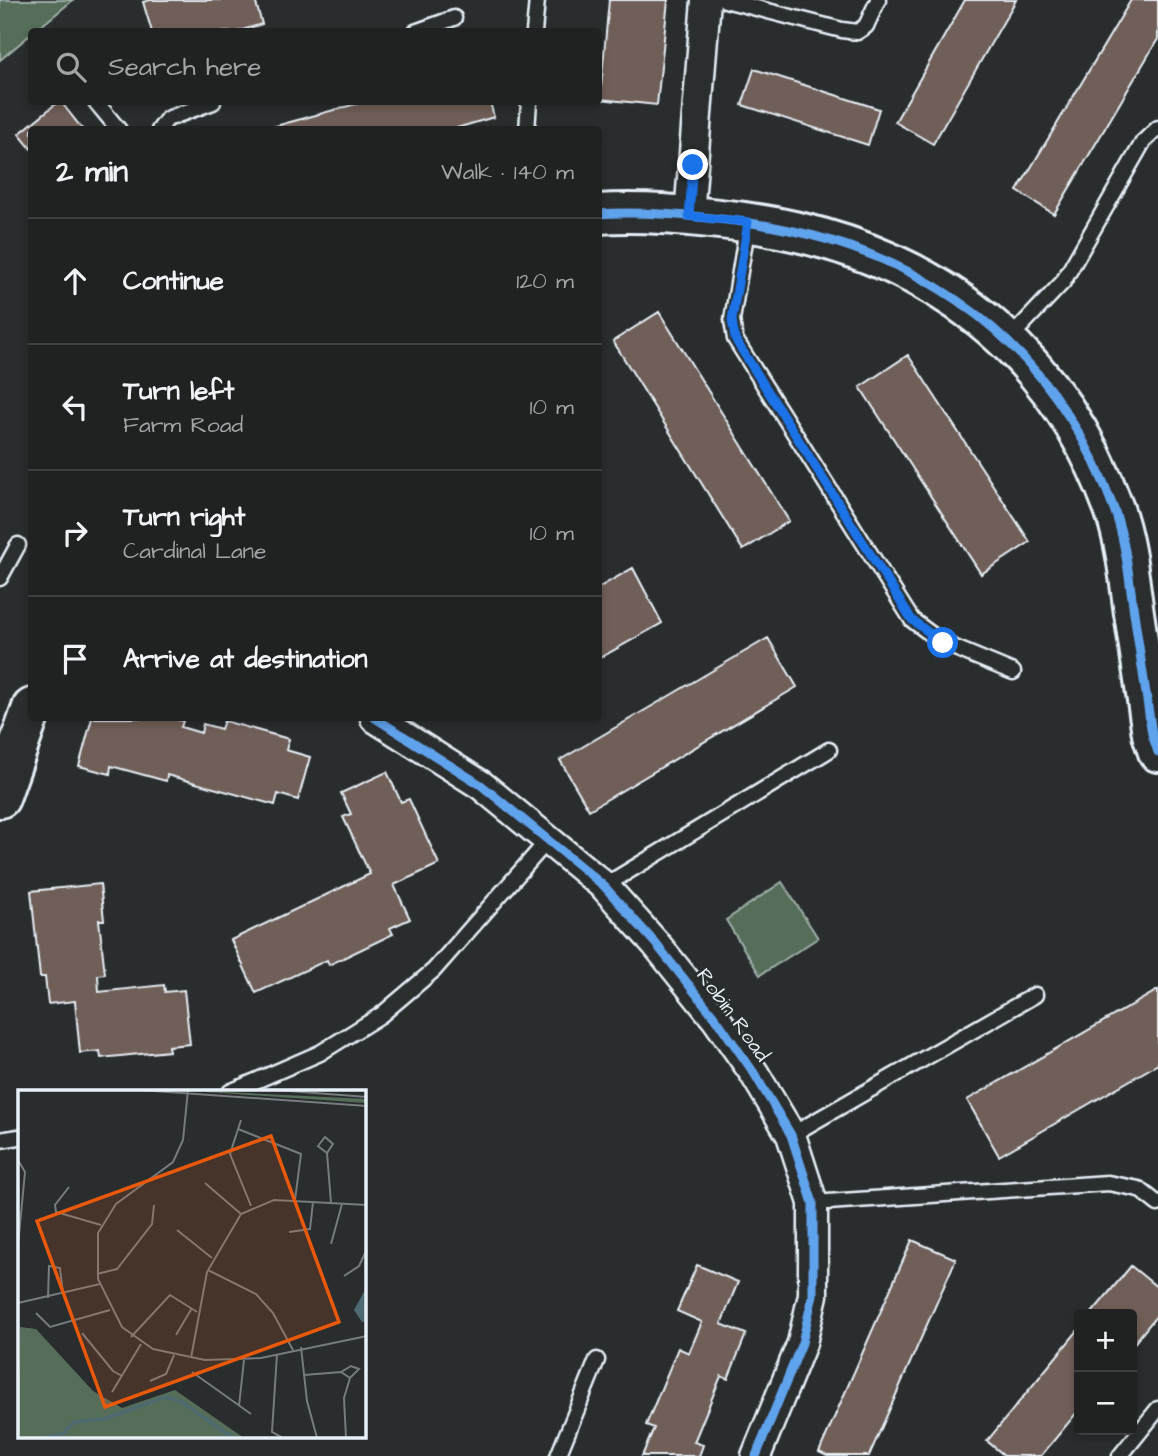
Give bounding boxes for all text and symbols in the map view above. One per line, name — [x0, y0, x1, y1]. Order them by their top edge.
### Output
search box — [28, 28, 602, 105]
icon: search — [52, 48, 90, 86]
text: Search here — [108, 49, 261, 85]
route end — [677, 149, 708, 180]
text: 2 min — [56, 151, 128, 193]
text: Walk · 140 m — [441, 156, 574, 188]
icon: ahead — [56, 262, 94, 300]
text: Continue — [123, 263, 224, 299]
text: 120 m — [516, 265, 574, 297]
text: Turn left — [123, 373, 234, 409]
icon: left — [56, 388, 94, 426]
text: 10 m — [529, 391, 574, 423]
text: Farm Road — [123, 409, 243, 441]
text: Turn right — [123, 499, 245, 535]
icon: right — [56, 514, 94, 552]
text: 10 m — [529, 517, 574, 549]
text: Cardinal Lane — [123, 535, 267, 567]
route start — [927, 627, 958, 658]
icon: arrive — [56, 640, 94, 678]
text: Arrive at destination — [123, 641, 368, 677]
street label: Robin Road — [689, 962, 777, 1068]
inset map — [18, 1090, 366, 1438]
map controls — [1074, 1309, 1137, 1435]
button: + — [1074, 1309, 1137, 1372]
button: − — [1074, 1372, 1137, 1435]

